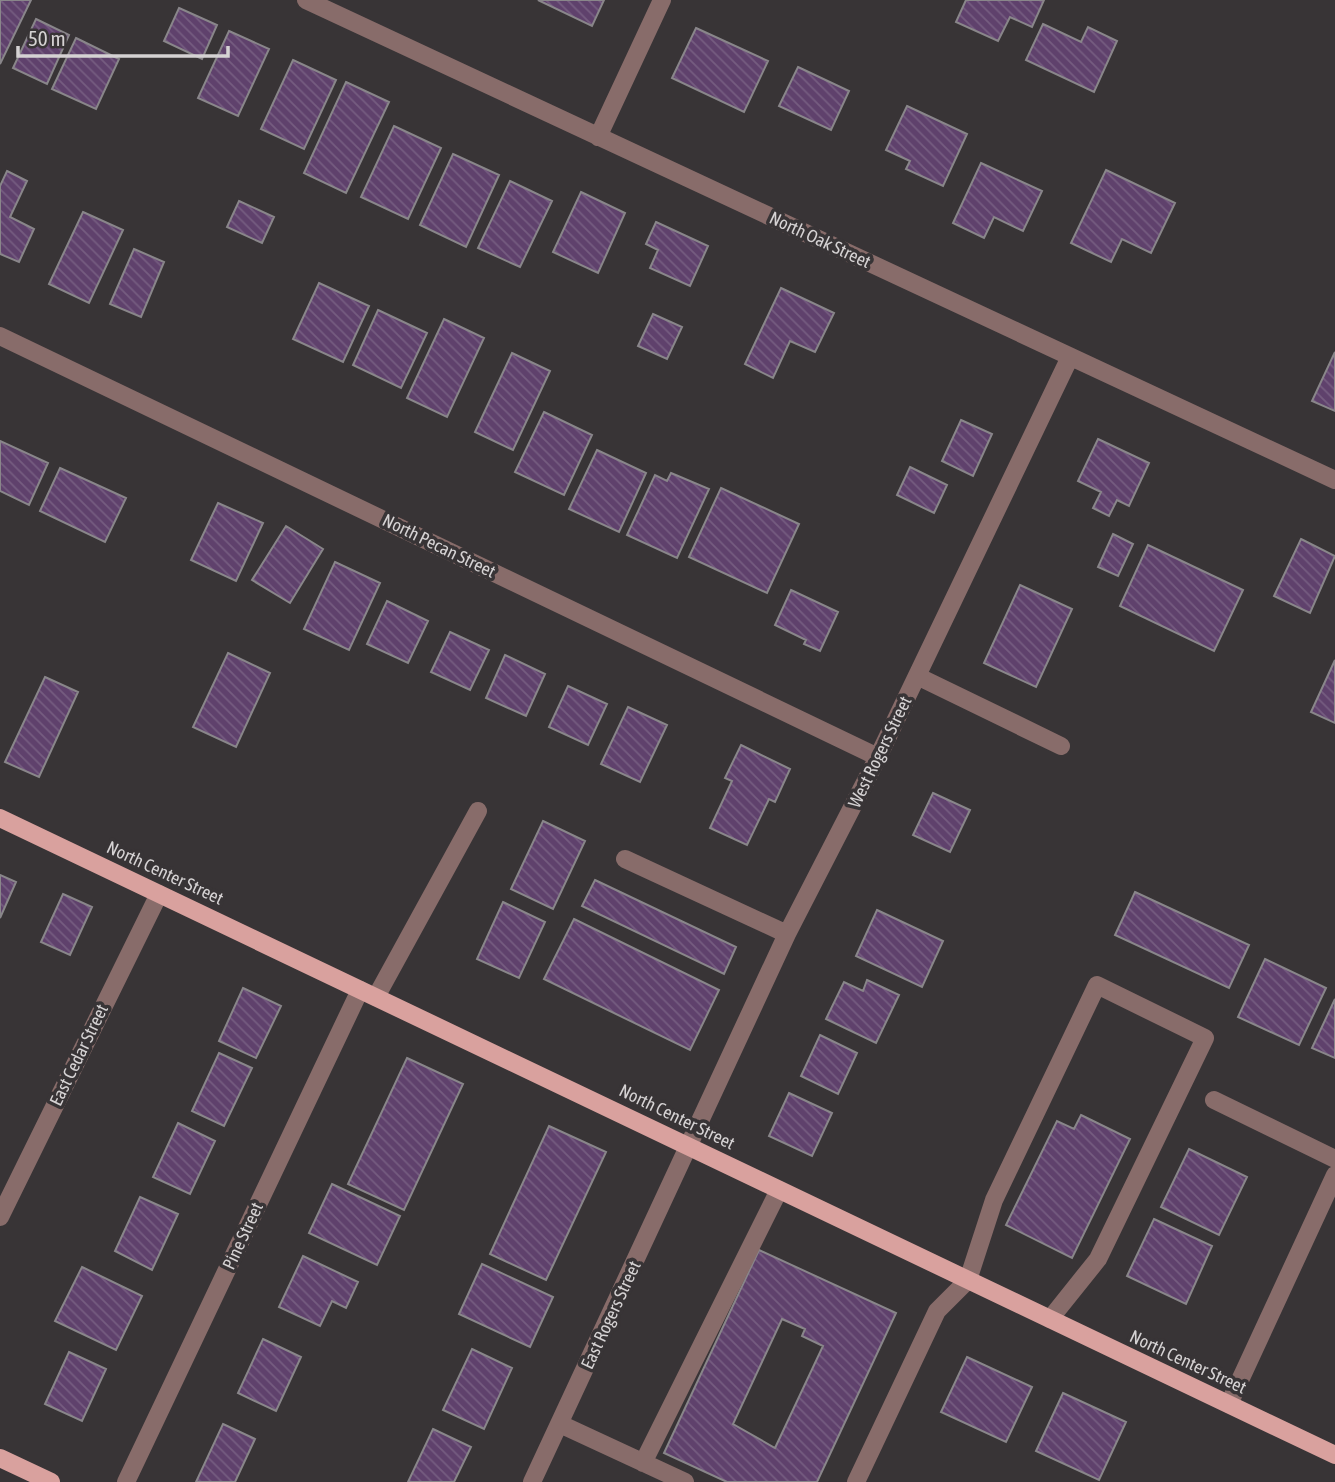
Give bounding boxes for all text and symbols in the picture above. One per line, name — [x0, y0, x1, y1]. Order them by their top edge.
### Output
scale bar — [18, 14, 228, 58]
text: 50 m — [28, 26, 66, 50]
street label: North Oak Street — [766, 207, 874, 272]
street label: North Pecan Street — [379, 509, 499, 582]
street label: West Rogers Street — [844, 693, 916, 811]
street label: North Center Street — [104, 836, 227, 909]
street label: East Cedar Street — [45, 1001, 112, 1109]
street label: North Center Street — [616, 1079, 738, 1154]
street label: Pine Street — [218, 1199, 267, 1273]
street label: East Rogers Street — [576, 1257, 645, 1372]
street label: North Center Street — [1127, 1325, 1250, 1398]

